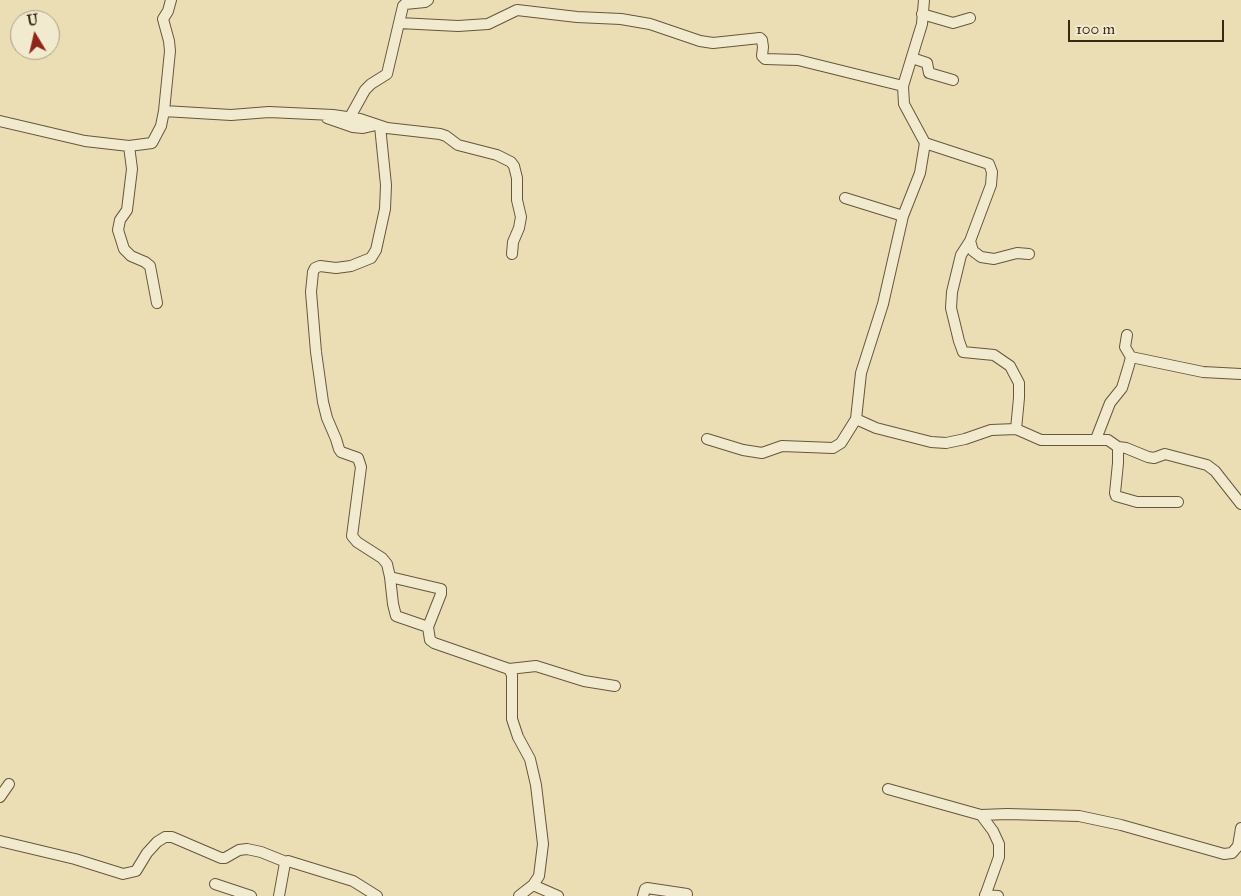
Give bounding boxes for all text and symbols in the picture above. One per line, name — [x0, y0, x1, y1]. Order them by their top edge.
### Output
north arrow — [10, 10, 60, 60]
scale bar — [1071, 10, 1227, 42]
text: U — [26, 11, 40, 30]
text: 100 m — [1076, 20, 1115, 38]

